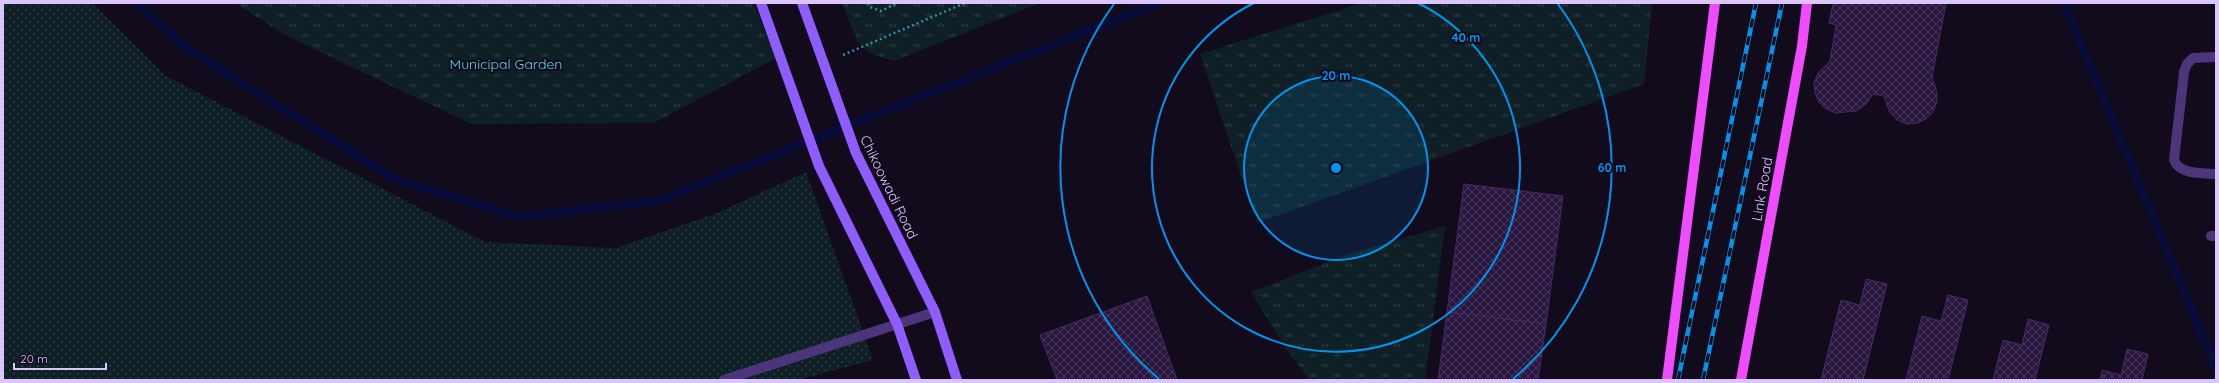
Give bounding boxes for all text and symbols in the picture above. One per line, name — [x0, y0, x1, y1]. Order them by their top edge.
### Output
text: 40 m — [1452, 30, 1480, 45]
park label: Municipal Garden — [450, 55, 562, 73]
text: 20 m — [1322, 68, 1350, 83]
street label: Chikoowadi Road — [856, 132, 922, 242]
street label: Link Road — [1748, 156, 1776, 222]
text: 60 m — [1598, 160, 1626, 175]
centre of rings — [1329, 161, 1343, 175]
scale bar — [14, 345, 106, 371]
text: 20 m — [20, 351, 48, 366]

